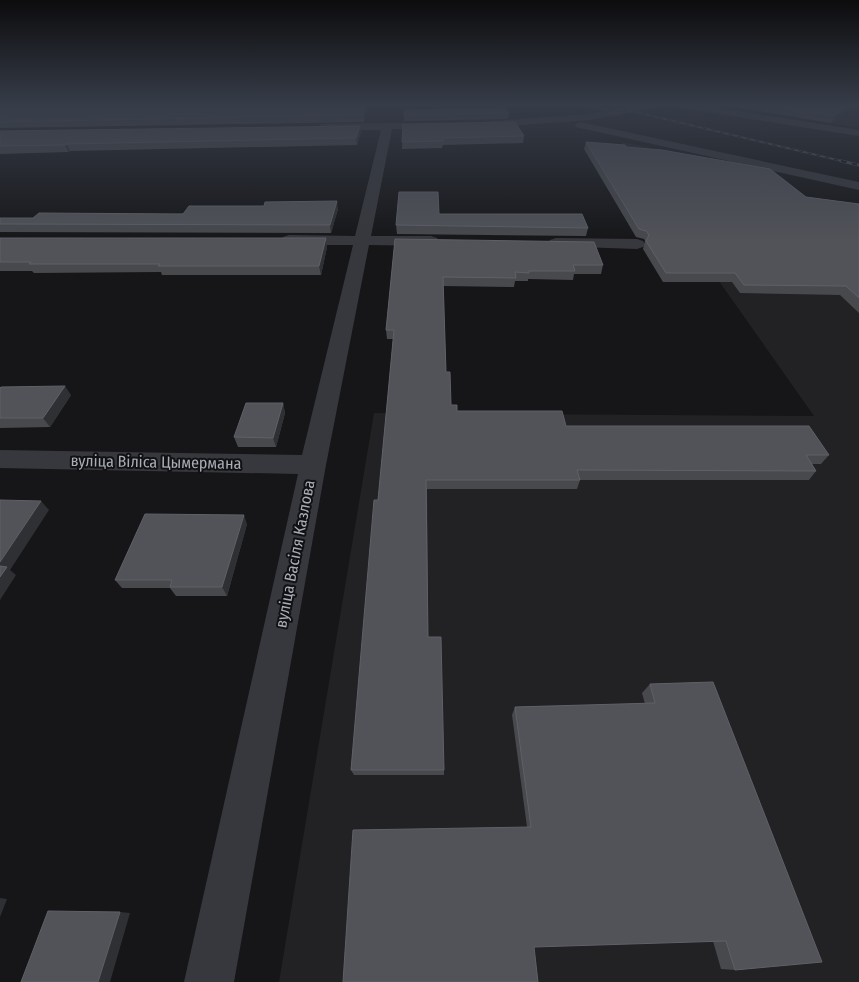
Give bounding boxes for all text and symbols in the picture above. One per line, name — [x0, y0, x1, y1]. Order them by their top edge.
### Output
street label: вуліца Віліса Цымермана — [70, 451, 242, 473]
street label: вуліца Васіля Казлова — [271, 478, 319, 629]

